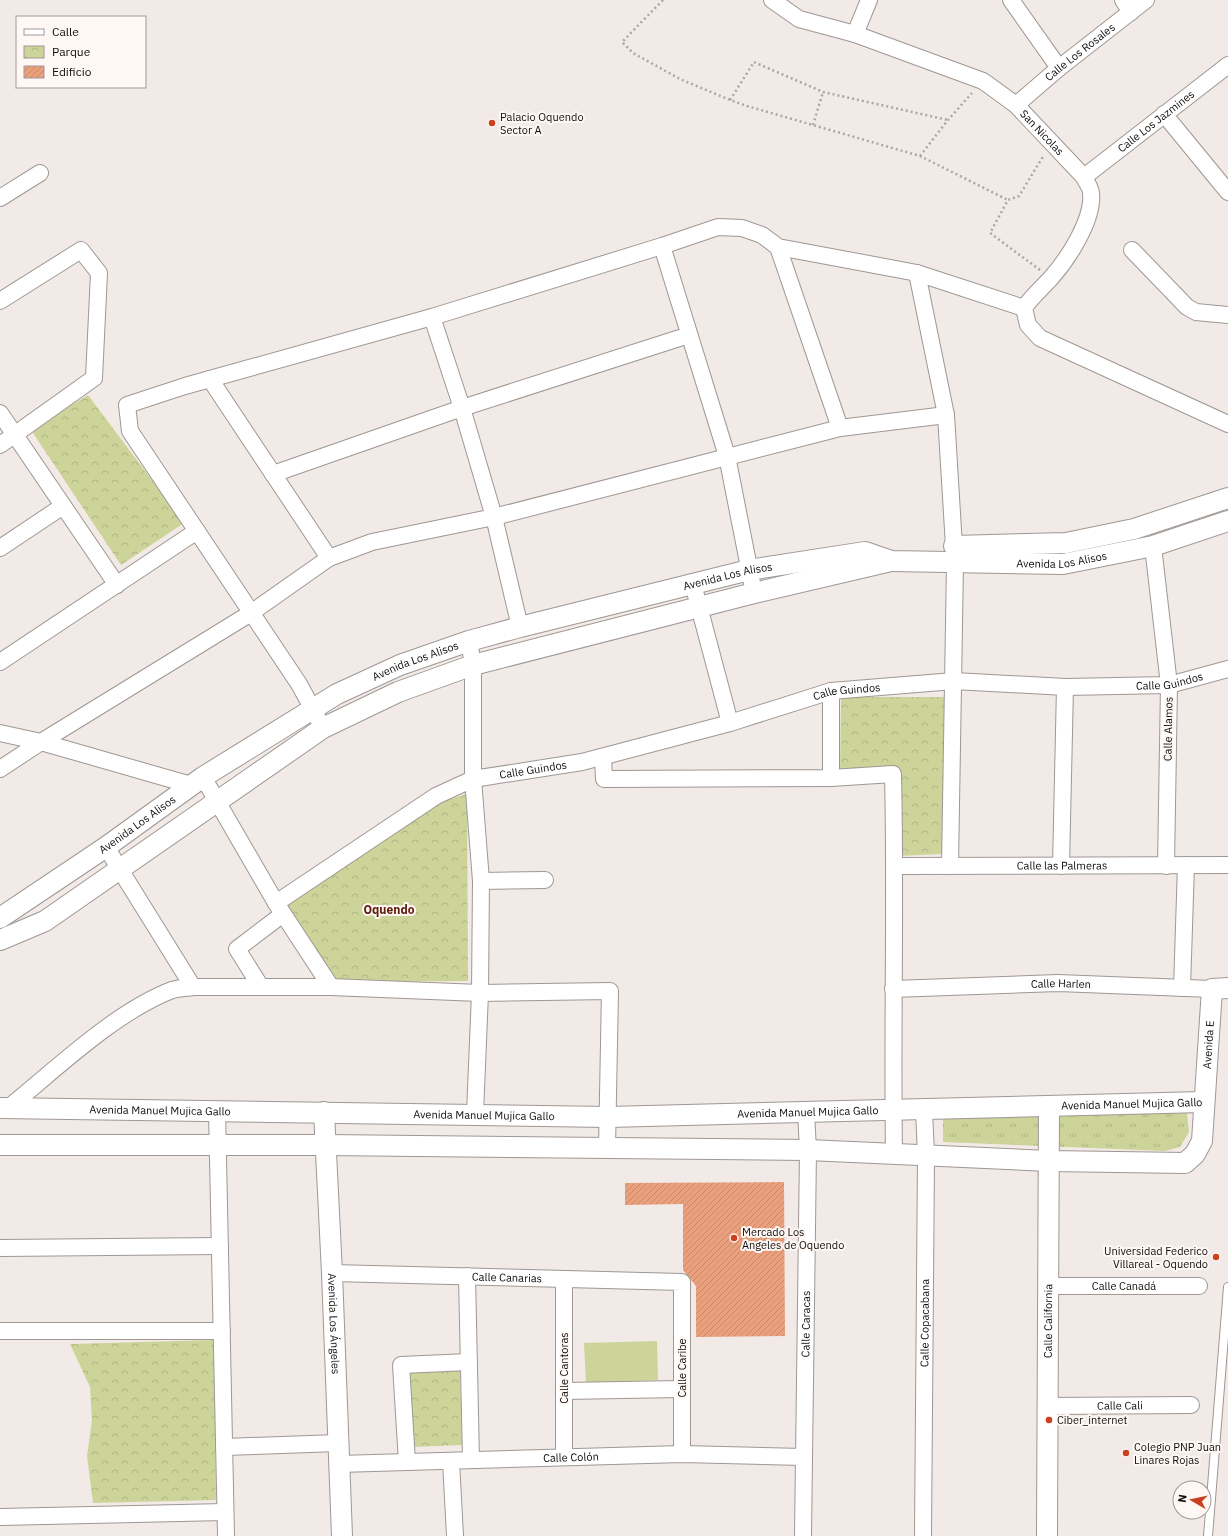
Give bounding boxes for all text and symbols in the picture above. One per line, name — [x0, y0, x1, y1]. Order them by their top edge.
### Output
legend — [16, 16, 146, 88]
street label: Calle Los Rosales — [1042, 20, 1118, 84]
text: Calle — [52, 24, 79, 39]
text: Parque — [52, 44, 91, 59]
text: Edificio — [52, 64, 92, 79]
street label: Calle Los Jazmines — [1115, 87, 1197, 155]
street label: San Nicolas — [1017, 107, 1067, 158]
place label: Palacio Oquendo Sector A — [500, 110, 584, 137]
marker: Palacio Oquendo Sector A — [487, 118, 497, 128]
street label: Avenida Los Alisos — [1016, 548, 1108, 571]
street label: Avenida Los Alisos — [682, 559, 773, 593]
street label: Avenida Los Alisos — [370, 638, 460, 684]
street label: Calle Guindos — [1136, 669, 1205, 693]
street label: Calle Guindos — [811, 680, 881, 703]
street label: Calle Alamos — [1160, 697, 1176, 761]
street label: Calle Guindos — [498, 757, 568, 782]
street label: Avenida Los Alisos — [96, 792, 178, 857]
street label: Calle las Palmeras — [1017, 858, 1107, 873]
district label: Oquendo — [364, 902, 415, 917]
street label: Calle Harlen — [1030, 976, 1091, 991]
street label: Avenida E — [1200, 1020, 1217, 1069]
street label: Avenida Manuel Mujica Gallo — [1061, 1095, 1203, 1113]
street label: Avenida Manuel Mujica Gallo — [89, 1102, 231, 1118]
street label: Avenida Manuel Mujica Gallo — [737, 1103, 879, 1121]
street label: Avenida Manuel Mujica Gallo — [413, 1107, 555, 1123]
place label: Mercado Los Angeles de Oquendo — [742, 1225, 844, 1252]
marker: Mercado Los Angeles de Oquendo — [729, 1233, 739, 1243]
place label: Universidad Federico Villareal - Oquendo — [1104, 1244, 1208, 1271]
marker: Universidad Federico Villareal - Oquendo — [1211, 1252, 1221, 1262]
street label: Calle Canarias — [472, 1270, 542, 1285]
street label: Avenida Los Ángeles — [325, 1273, 343, 1375]
street label: Calle Copacabana — [917, 1279, 932, 1367]
street label: Calle Canadá — [1092, 1279, 1156, 1293]
street label: Calle California — [1041, 1284, 1055, 1358]
street label: Calle Caracas — [798, 1291, 813, 1357]
street label: Calle Cantoras — [557, 1332, 571, 1404]
street label: Calle Caribe — [675, 1338, 689, 1398]
street label: Calle Cali — [1097, 1398, 1143, 1413]
place label: Ciber_internet — [1057, 1413, 1128, 1427]
marker: Ciber_internet — [1044, 1415, 1054, 1425]
place label: Colegio PNP Juan Linares Rojas — [1134, 1440, 1221, 1467]
marker: Colegio PNP Juan Linares Rojas — [1121, 1448, 1131, 1458]
street label: Calle Colón — [543, 1449, 599, 1465]
north arrow — [1172, 1480, 1212, 1520]
text: N — [1175, 1493, 1190, 1503]

